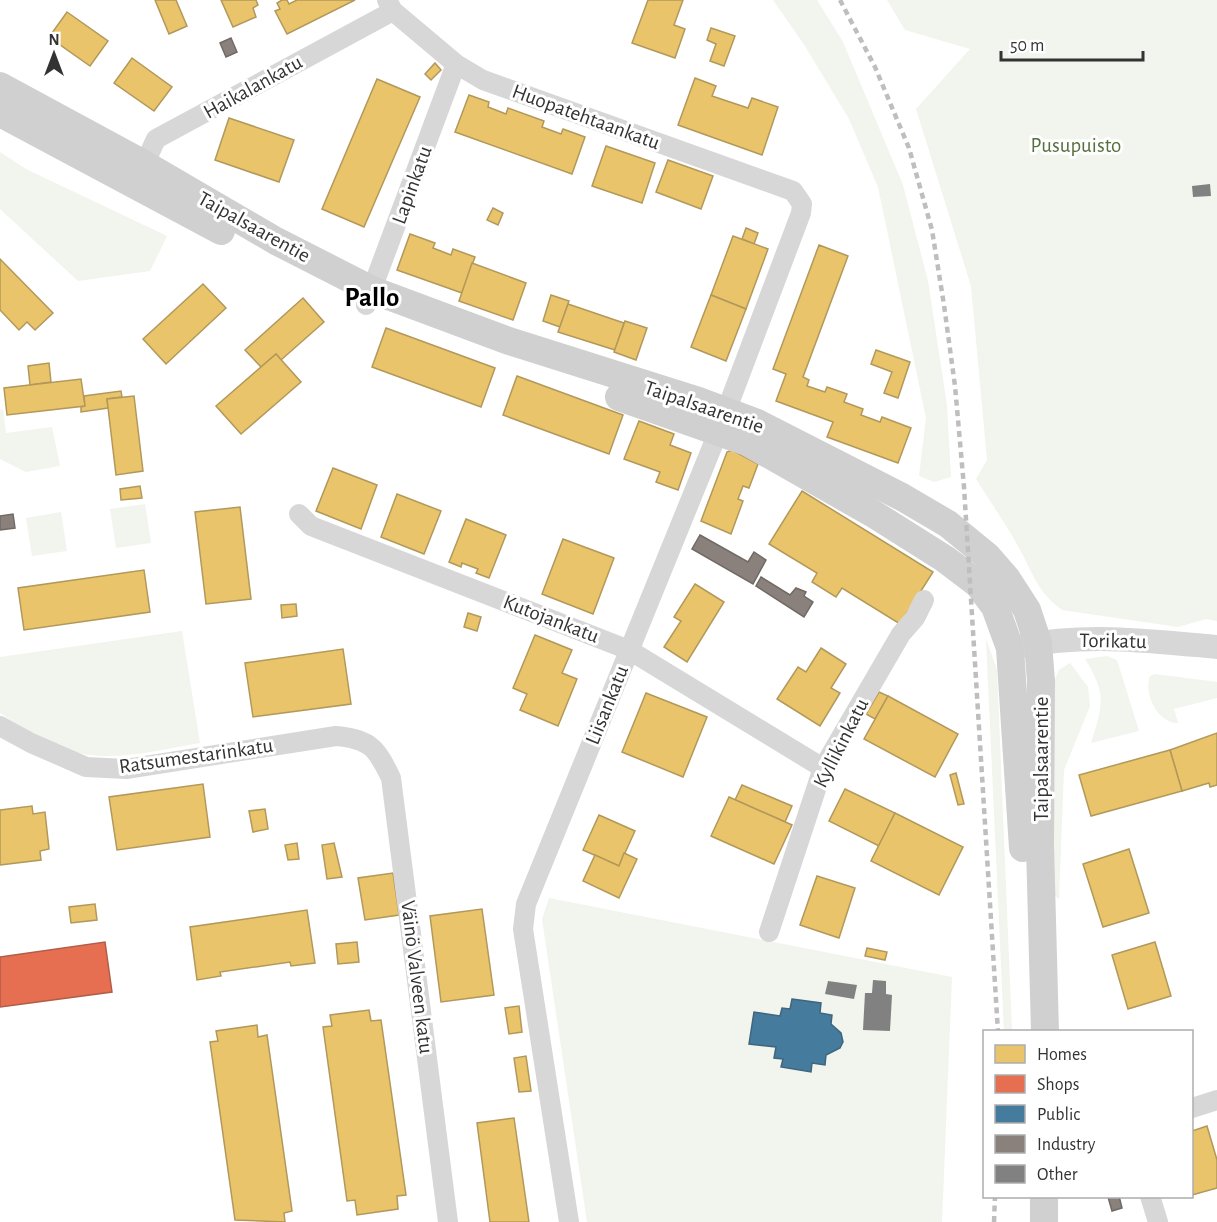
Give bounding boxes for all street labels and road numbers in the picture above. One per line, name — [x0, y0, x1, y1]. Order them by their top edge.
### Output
street label: Haikalankatu — [200, 51, 306, 123]
street label: Huopatehtaankatu — [509, 81, 663, 154]
street label: Lapinkatu — [388, 143, 436, 227]
street label: Taipalsaarentie — [194, 188, 314, 266]
street label: Taipalsaarentie — [641, 377, 767, 437]
street label: Kutojankatu — [500, 591, 602, 647]
street label: Torikatu — [1079, 630, 1147, 652]
street label: Liisankatu — [582, 662, 632, 748]
street label: Kyllikinkatu — [810, 695, 873, 791]
street label: Taipalsaarentie — [1031, 697, 1052, 821]
street label: Ratsumestarinkatu — [118, 735, 275, 777]
street label: Väinö Valveen katu — [397, 899, 437, 1055]

